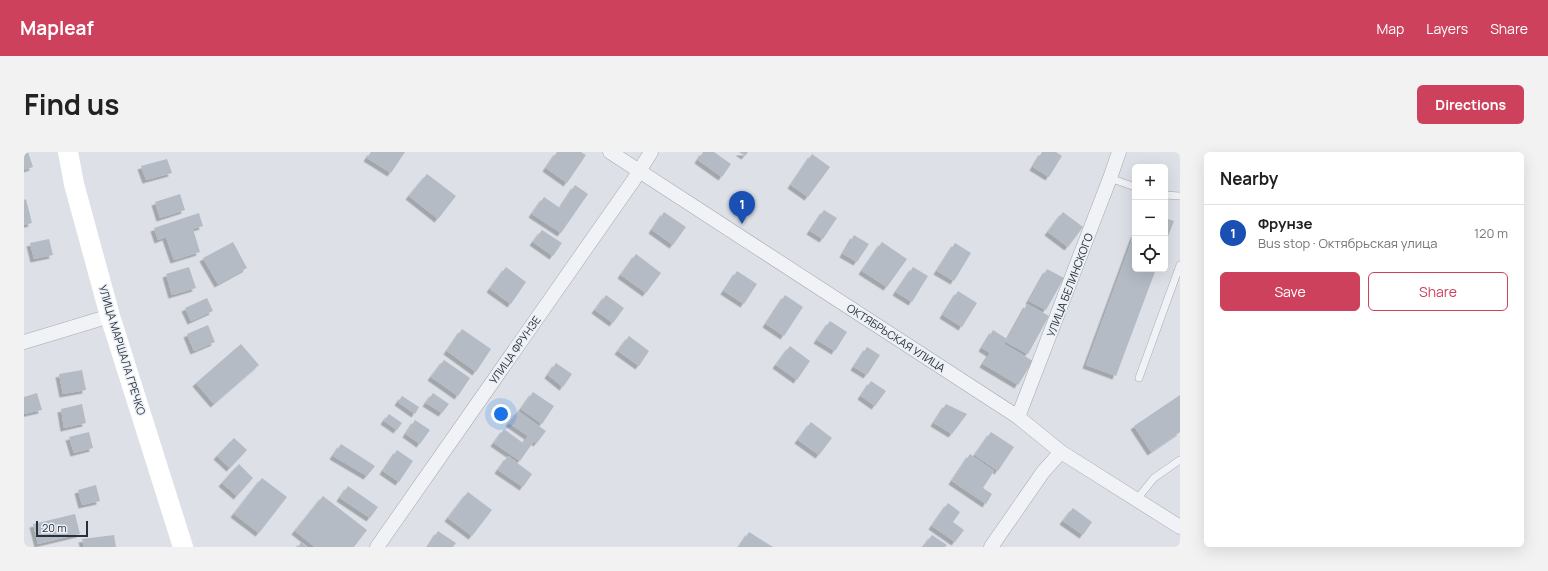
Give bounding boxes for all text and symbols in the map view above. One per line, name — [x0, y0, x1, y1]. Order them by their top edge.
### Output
text: Mapleaf — [20, 15, 94, 41]
text: Map — [1376, 19, 1404, 38]
text: Layers — [1426, 19, 1468, 38]
text: Share — [1490, 19, 1528, 38]
text: Find us — [24, 85, 119, 123]
button: Directions — [1417, 85, 1524, 124]
map controls — [1132, 164, 1168, 272]
button: + — [1132, 164, 1168, 200]
text: Nearby — [1220, 167, 1278, 190]
pin: 1 — [729, 191, 755, 224]
button: − — [1132, 200, 1168, 236]
text: Фрунзе — [1258, 213, 1313, 234]
text: 1 — [1230, 224, 1236, 242]
text: 120 m — [1474, 224, 1508, 242]
street label: УЛИЦА БЕЛИНСКОГО — [1043, 231, 1096, 339]
text: Bus stop · Октябрьская улица — [1258, 234, 1437, 252]
button: locate — [1132, 236, 1168, 272]
button: Save — [1220, 272, 1360, 311]
button: Share — [1368, 272, 1508, 311]
street label: УЛИЦА МАРШАЛА ГРЕЧКО — [96, 283, 149, 417]
street label: ОКТЯБРЬСКАЯ УЛИЦА — [844, 300, 948, 375]
street label: УЛИЦА ФРУНЗЕ — [485, 313, 544, 387]
your location — [491, 404, 511, 424]
scale bar — [36, 519, 88, 538]
text: 20 m — [42, 520, 67, 535]

